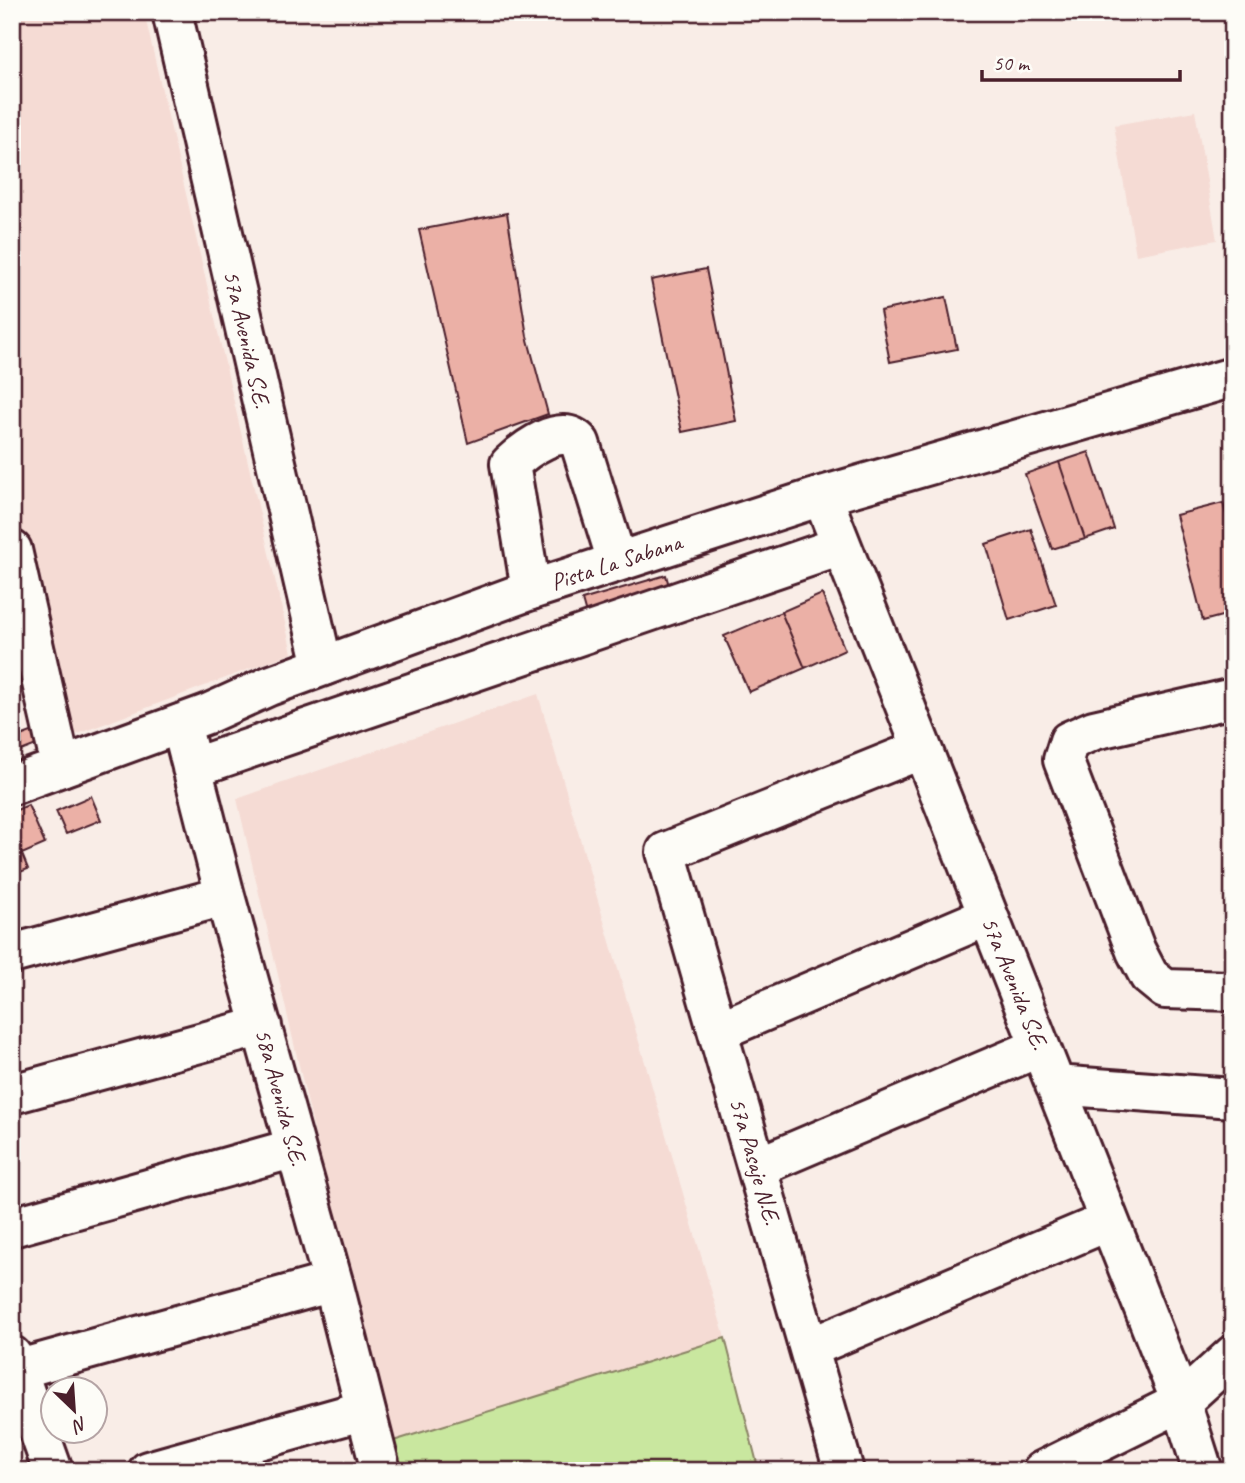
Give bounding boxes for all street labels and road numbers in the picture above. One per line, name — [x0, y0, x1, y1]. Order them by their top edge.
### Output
street label: 57a Avenida S.E. — [217, 267, 277, 411]
street label: Pista La Sabana — [547, 526, 687, 597]
street label: 57a Avenida S.E. — [975, 912, 1055, 1054]
street label: 58a Avenida S.E. — [248, 1025, 314, 1169]
street label: 57a Pasaje N.E. — [723, 1094, 787, 1228]

